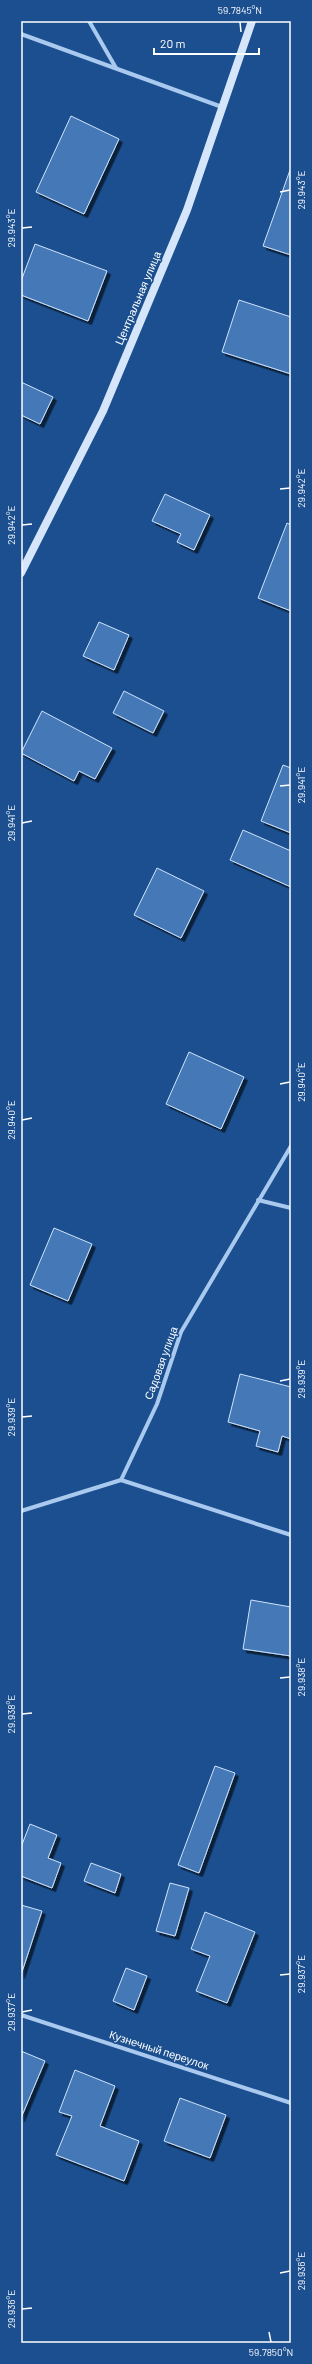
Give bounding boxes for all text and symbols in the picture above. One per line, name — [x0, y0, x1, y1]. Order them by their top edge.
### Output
text: 59.7845°N — [218, 4, 262, 16]
scale bar — [154, 30, 259, 56]
text: 20 m — [160, 36, 186, 50]
text: 29.943°E — [295, 170, 307, 210]
text: 29.943°E — [5, 208, 17, 248]
street label: Центральная улица — [112, 248, 163, 347]
text: 29.942°E — [295, 468, 307, 508]
text: 29.942°E — [5, 505, 17, 545]
text: 29.941°E — [295, 767, 307, 803]
text: 29.941°E — [5, 805, 17, 841]
text: 29.940°E — [295, 1062, 307, 1102]
text: 29.940°E — [5, 1100, 17, 1140]
street label: Садовая улица — [141, 1324, 180, 1401]
text: 29.939°E — [295, 1360, 307, 1398]
text: 29.939°E — [5, 1398, 17, 1436]
text: 29.938°E — [295, 1658, 307, 1696]
text: 29.938°E — [5, 1695, 17, 1733]
text: 29.937°E — [295, 1955, 307, 1993]
text: 29.937°E — [5, 1993, 17, 2031]
street label: Кузнечный переулок — [108, 2027, 211, 2072]
text: 29.936°E — [295, 2252, 307, 2290]
text: 29.936°E — [5, 2290, 17, 2328]
text: 59.7850°N — [249, 2346, 293, 2358]

